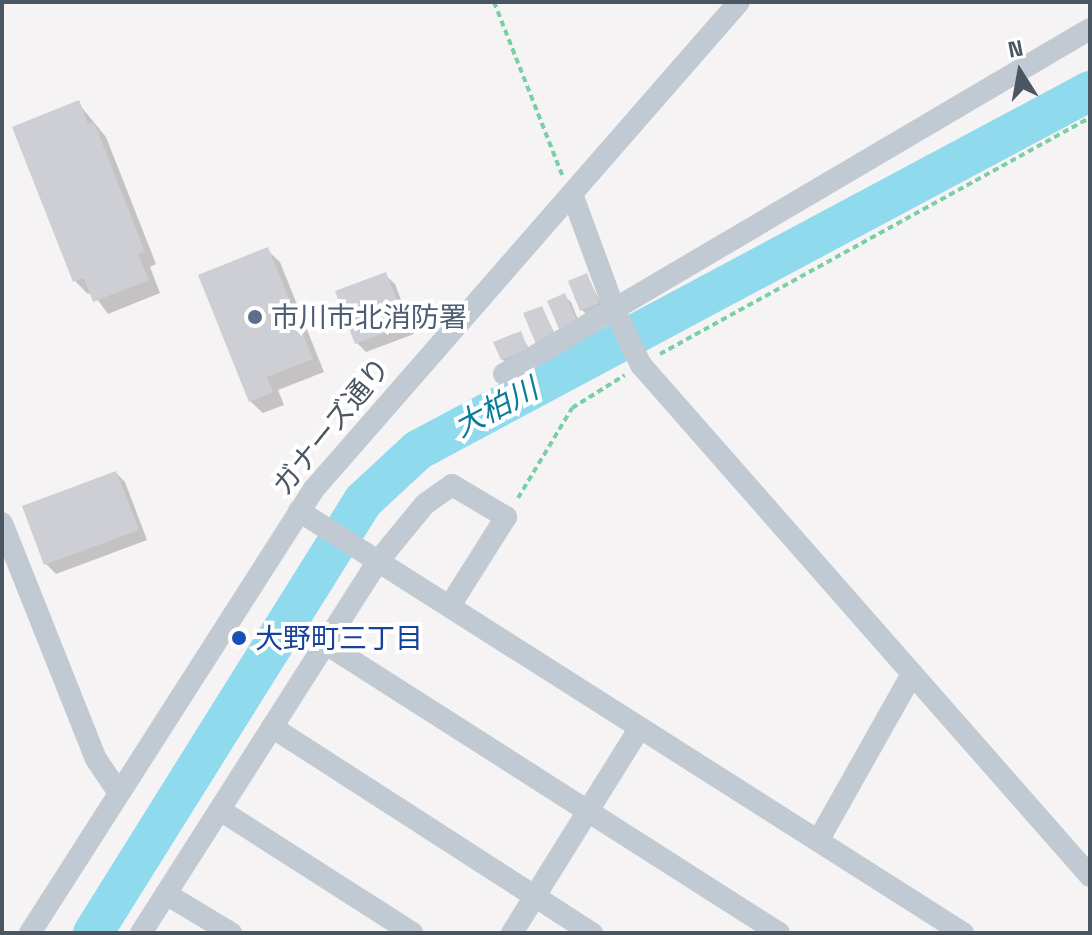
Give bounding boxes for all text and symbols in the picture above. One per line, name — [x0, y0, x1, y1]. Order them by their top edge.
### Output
north arrow — [980, 32, 1060, 112]
text: N — [1006, 33, 1025, 64]
place label: 市川市北消防署 — [271, 300, 467, 334]
marker: 市川市北消防署 — [246, 308, 264, 326]
street label: ガナーズ通り — [265, 350, 397, 502]
water label: 大柏川 — [448, 371, 544, 445]
place label: 大野町三丁目 — [255, 621, 423, 655]
marker: 大野町三丁目 — [230, 629, 248, 647]

